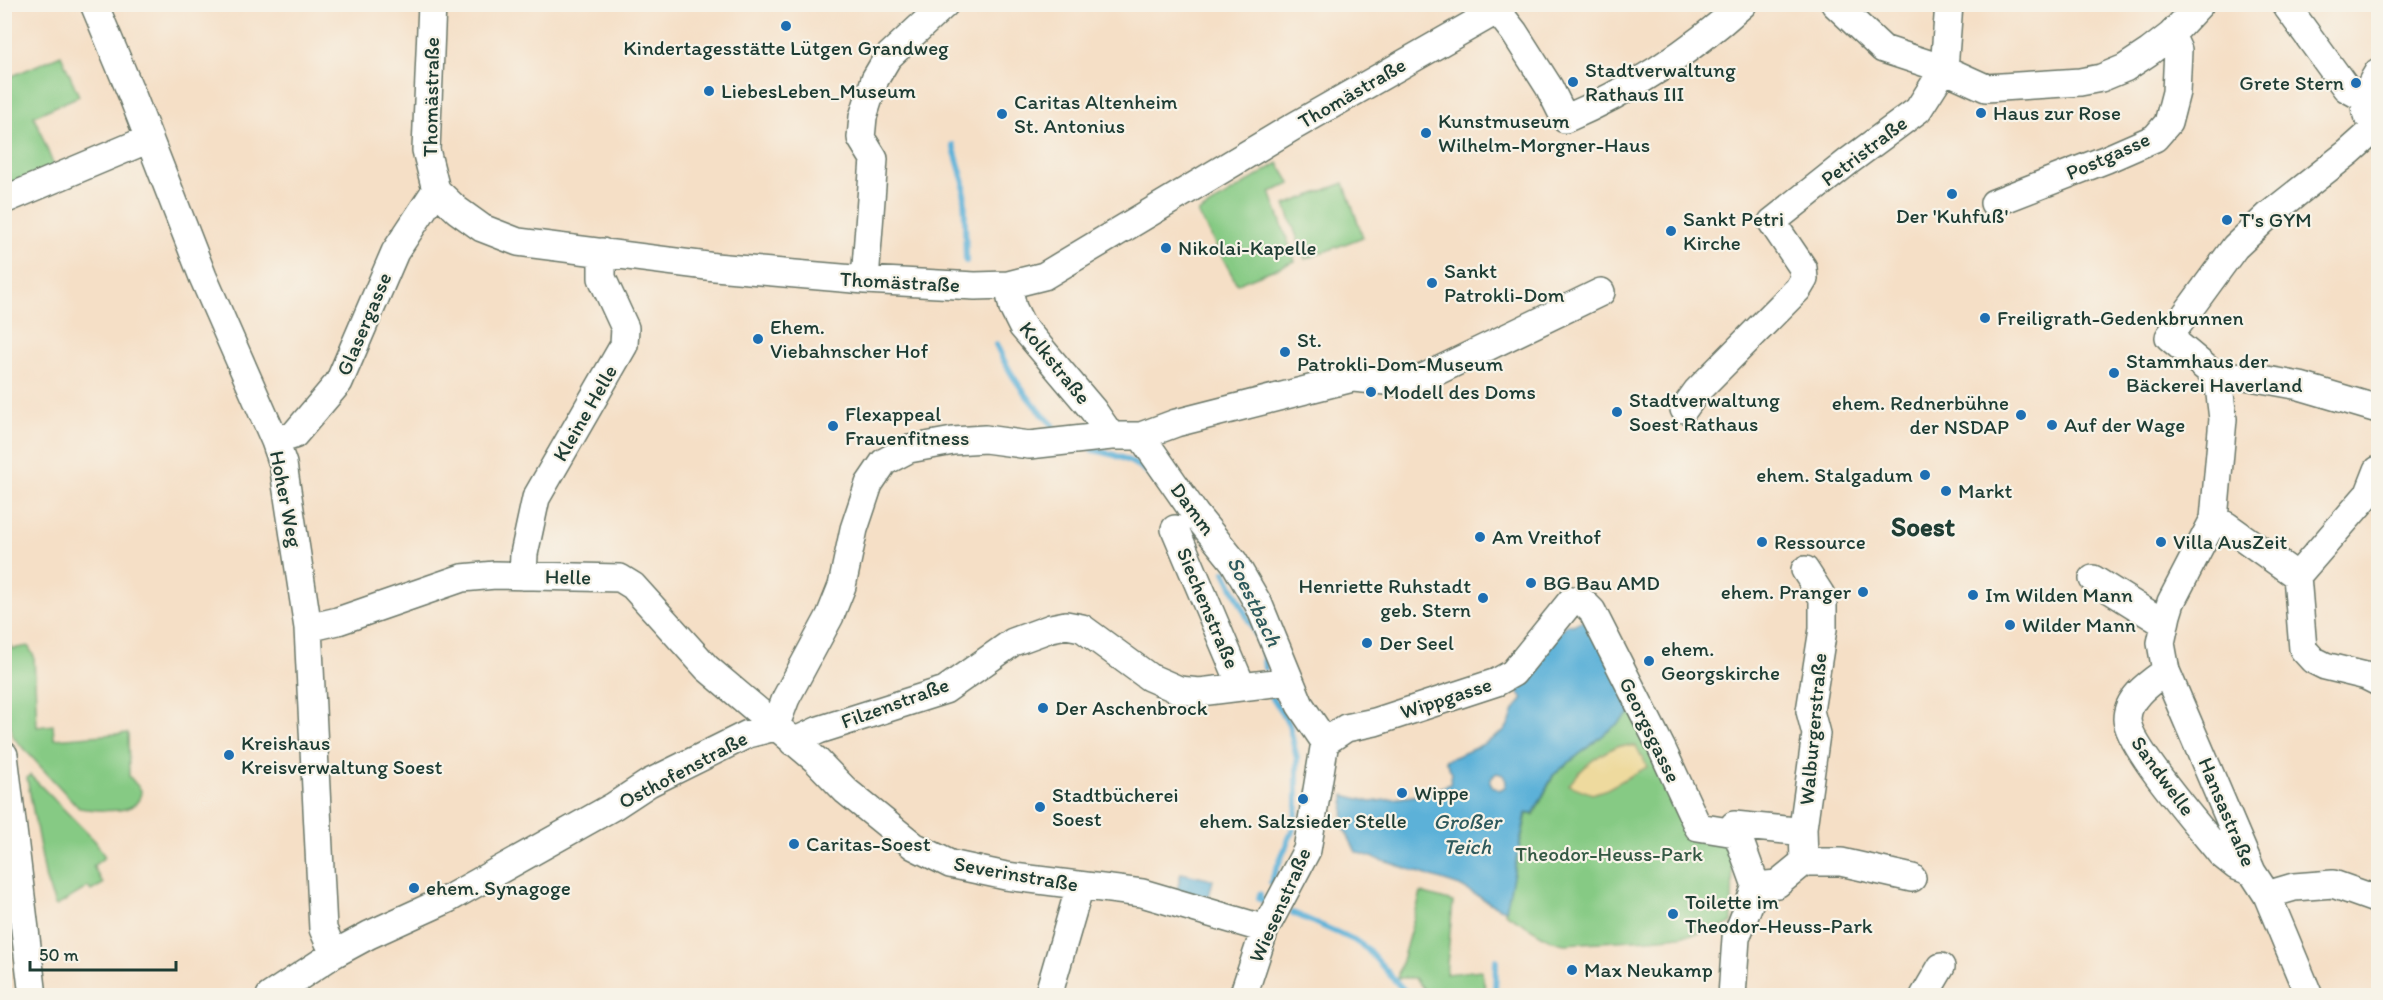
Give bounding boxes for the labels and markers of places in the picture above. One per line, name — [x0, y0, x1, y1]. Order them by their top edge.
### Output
marker: Kindertagesstätte Lütgen Grandweg — [779, 19, 793, 33]
place label: Kindertagesstätte Lütgen Grandweg — [623, 35, 949, 60]
place label: Stadtverwaltung Rathaus III — [1585, 57, 1736, 106]
place label: Grete Stern — [2239, 70, 2344, 95]
marker: Stadtverwaltung Rathaus III — [1566, 75, 1580, 89]
marker: Grete Stern — [2349, 76, 2363, 90]
place label: LiebesLeben_Museum — [721, 78, 916, 103]
marker: LiebesLeben_Museum — [702, 84, 716, 98]
place label: Caritas Altenheim St. Antonius — [1014, 89, 1178, 138]
place label: Haus zur Rose — [1993, 100, 2121, 125]
marker: Haus zur Rose — [1974, 106, 1988, 120]
marker: Caritas Altenheim St. Antonius — [995, 107, 1009, 121]
place label: Kunstmuseum Wilhelm-Morgner-Haus — [1438, 108, 1650, 157]
marker: Kunstmuseum Wilhelm-Morgner-Haus — [1419, 126, 1433, 140]
marker: Der 'Kuhfuß' — [1945, 187, 1959, 201]
place label: Der 'Kuhfuß' — [1896, 203, 2008, 228]
place label: Sankt Petri Kirche — [1683, 206, 1784, 255]
place label: T's GYM — [2239, 207, 2312, 232]
marker: T's GYM — [2220, 213, 2234, 227]
marker: Sankt Petri Kirche — [1664, 224, 1678, 238]
place label: Nikolai-Kapelle — [1178, 235, 1317, 260]
marker: Nikolai-Kapelle — [1159, 241, 1173, 255]
place label: Sankt Patrokli-Dom — [1444, 258, 1565, 307]
marker: Sankt Patrokli-Dom — [1425, 276, 1439, 290]
place label: Freiligrath-Gedenkbrunnen — [1997, 305, 2244, 330]
marker: Freiligrath-Gedenkbrunnen — [1978, 311, 1992, 325]
place label: Ehem. Viebahnscher Hof — [770, 314, 929, 363]
place label: St. Patrokli-Dom-Museum — [1297, 327, 1504, 376]
marker: Ehem. Viebahnscher Hof — [751, 332, 765, 346]
marker: St. Patrokli-Dom-Museum — [1278, 345, 1292, 359]
place label: Stammhaus der Bäckerei Haverland — [2126, 348, 2302, 397]
marker: Stammhaus der Bäckerei Haverland — [2107, 366, 2121, 380]
place label: Modell des Doms — [1383, 379, 1536, 404]
marker: Modell des Doms — [1364, 385, 1378, 399]
place label: Stadtverwaltung Soest Rathaus — [1629, 387, 1780, 436]
place label: ehem. Rednerbühne der NSDAP — [1832, 390, 2009, 439]
place label: Flexappeal Frauenfitness — [845, 401, 970, 450]
marker: Stadtverwaltung Soest Rathaus — [1610, 405, 1624, 419]
marker: ehem. Rednerbühne der NSDAP — [2014, 408, 2028, 422]
place label: Auf der Wage — [2064, 412, 2185, 437]
marker: Auf der Wage — [2045, 418, 2059, 432]
marker: Flexappeal Frauenfitness — [826, 419, 840, 433]
place label: ehem. Stalgadum — [1756, 462, 1913, 487]
marker: ehem. Stalgadum — [1918, 468, 1932, 482]
place label: Markt — [1958, 478, 2012, 503]
marker: Markt — [1939, 484, 1953, 498]
place label: Am Vreithof — [1492, 524, 1601, 549]
place label: Ressource — [1774, 529, 1866, 554]
place label: Villa AusZeit — [2173, 529, 2288, 554]
marker: Am Vreithof — [1473, 530, 1487, 544]
marker: Ressource — [1755, 535, 1769, 549]
marker: Villa AusZeit — [2154, 535, 2168, 549]
place label: BG Bau AMD — [1543, 570, 1660, 595]
place label: Henriette Ruhstadt geb. Stern — [1298, 573, 1471, 622]
marker: BG Bau AMD — [1524, 576, 1538, 590]
place label: ehem. Pranger — [1721, 579, 1852, 604]
place label: Im Wilden Mann — [1985, 582, 2133, 607]
marker: ehem. Pranger — [1856, 585, 1870, 599]
marker: Im Wilden Mann — [1966, 588, 1980, 602]
marker: Henriette Ruhstadt geb. Stern — [1476, 591, 1490, 605]
place label: Wilder Mann — [2022, 612, 2136, 637]
marker: Wilder Mann — [2003, 618, 2017, 632]
place label: Der Seel — [1379, 630, 1454, 655]
marker: Der Seel — [1360, 636, 1374, 650]
place label: ehem. Georgskirche — [1661, 636, 1780, 685]
marker: ehem. Georgskirche — [1642, 654, 1656, 668]
place label: Der Aschenbrock — [1055, 695, 1208, 720]
marker: Der Aschenbrock — [1036, 701, 1050, 715]
place label: Kreishaus Kreisverwaltung Soest — [241, 730, 443, 779]
marker: Kreishaus Kreisverwaltung Soest — [222, 748, 236, 762]
place label: Wippe — [1414, 780, 1469, 805]
place label: Stadtbücherei Soest — [1052, 782, 1179, 831]
marker: Wippe — [1395, 786, 1409, 800]
marker: ehem. Salzsieder Stelle — [1296, 792, 1310, 806]
marker: Stadtbücherei Soest — [1033, 800, 1047, 814]
place label: ehem. Salzsieder Stelle — [1199, 808, 1407, 833]
place label: Caritas-Soest — [806, 831, 931, 856]
marker: Caritas-Soest — [787, 837, 801, 851]
place label: ehem. Synagoge — [426, 875, 571, 900]
marker: ehem. Synagoge — [407, 881, 421, 895]
place label: Toilette im Theodor-Heuss-Park — [1685, 889, 1873, 938]
marker: Toilette im Theodor-Heuss-Park — [1666, 907, 1680, 921]
place label: Max Neukamp — [1584, 957, 1713, 982]
marker: Max Neukamp — [1565, 963, 1579, 977]

